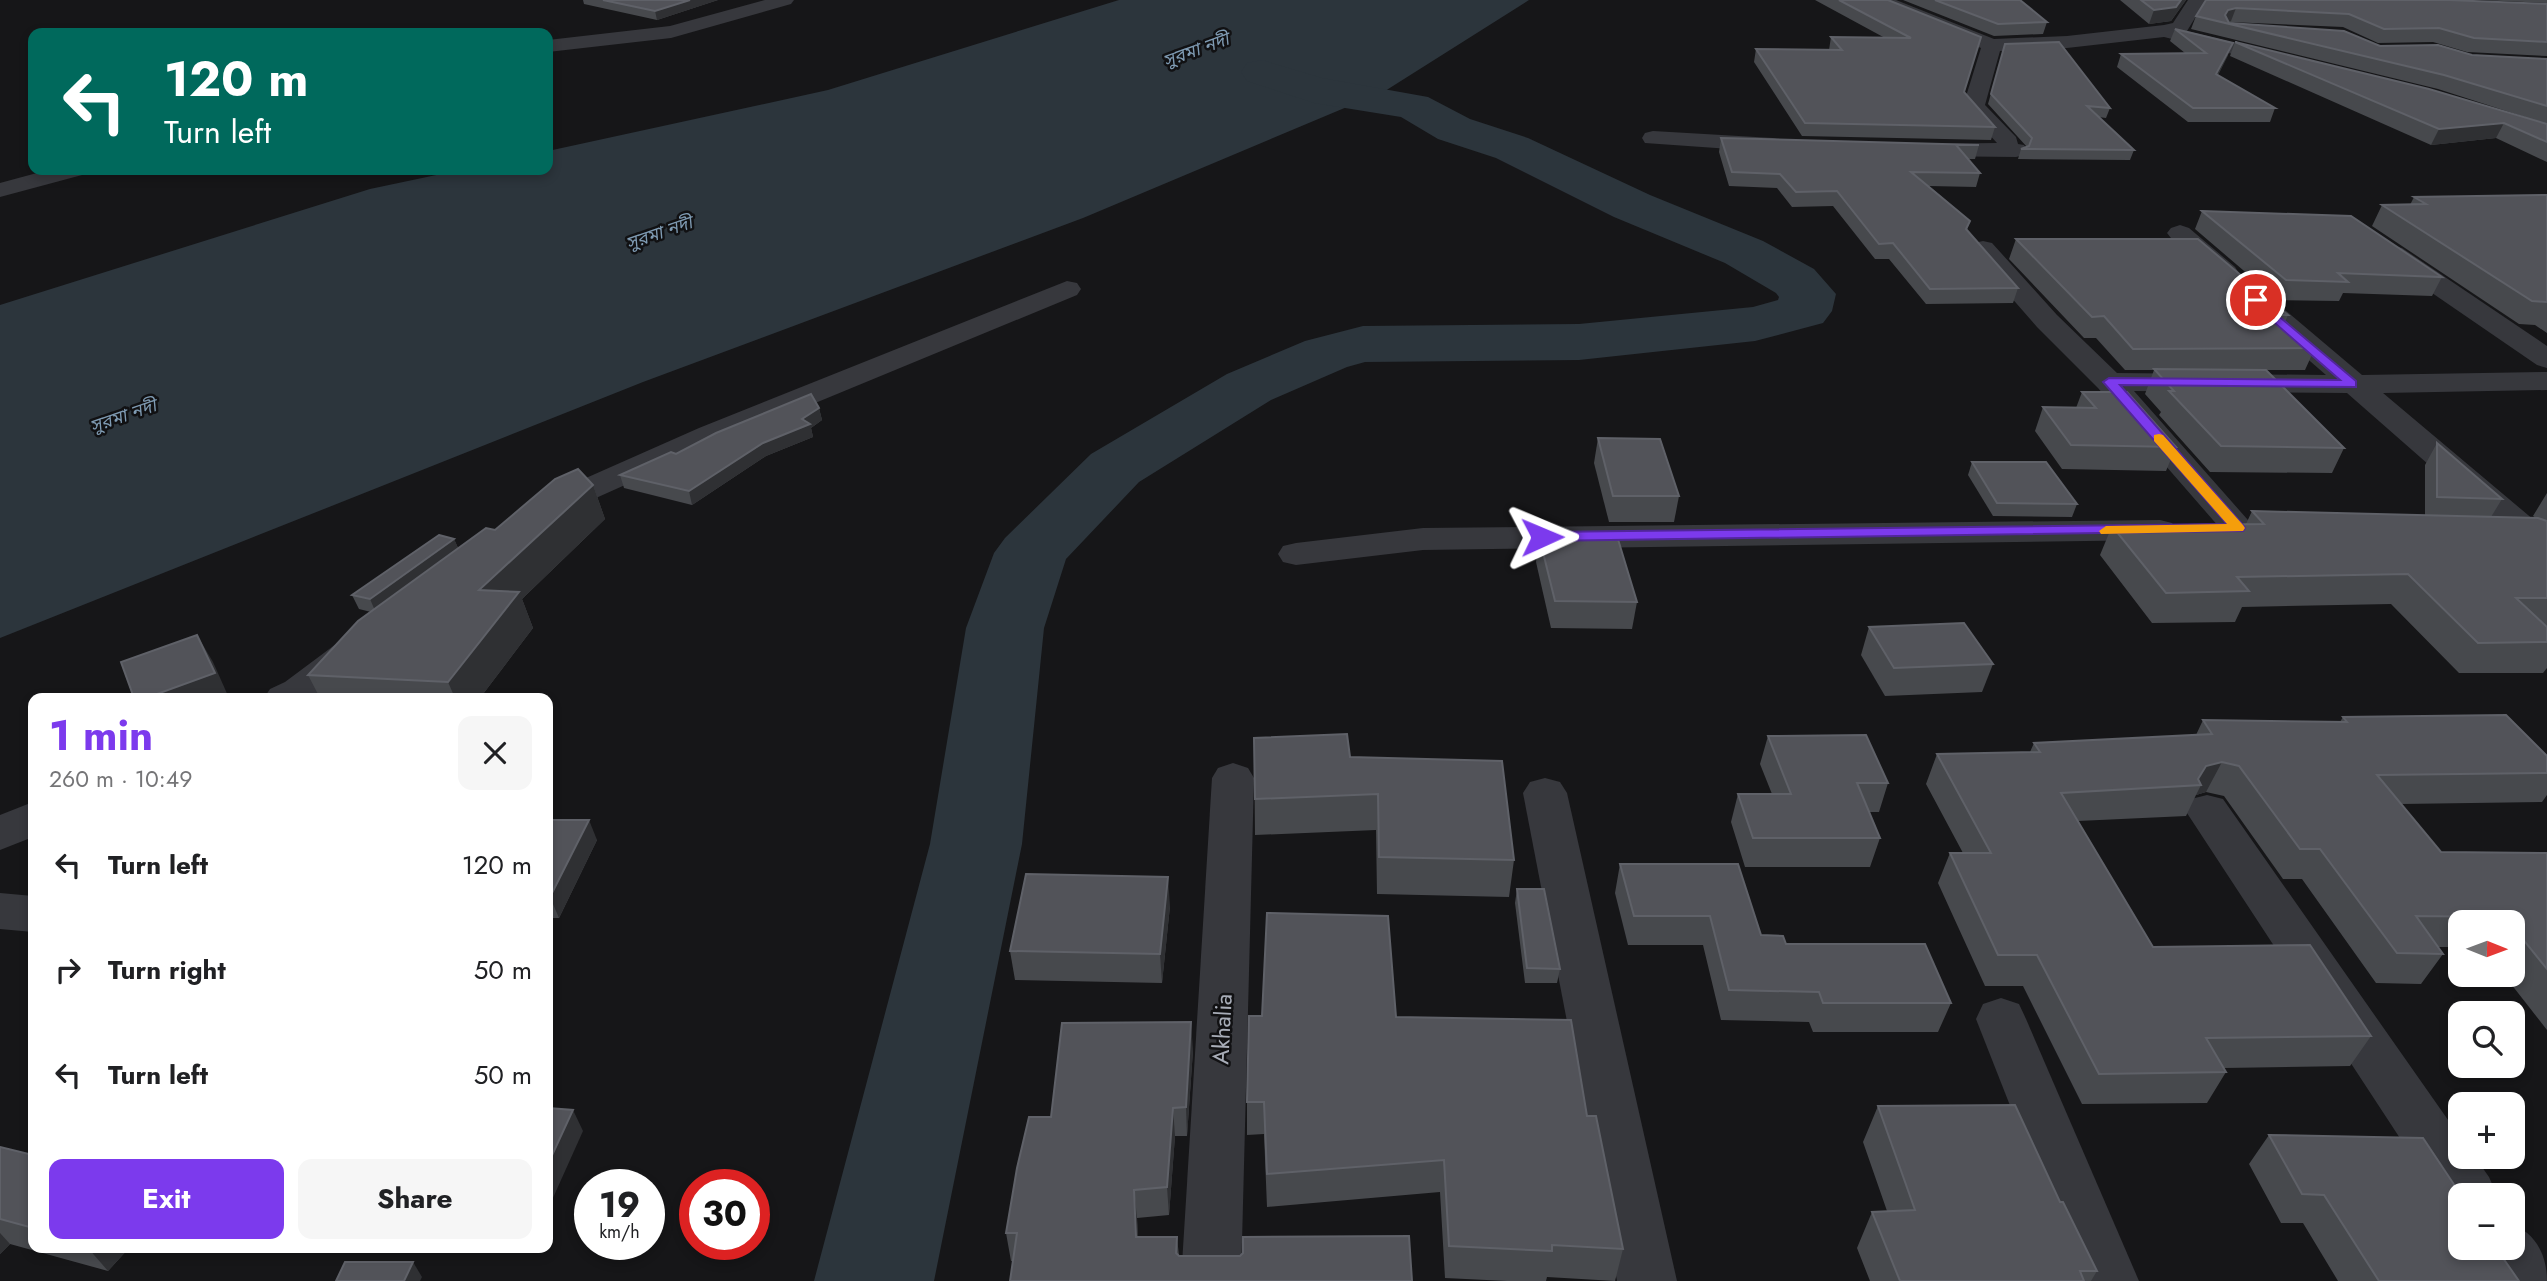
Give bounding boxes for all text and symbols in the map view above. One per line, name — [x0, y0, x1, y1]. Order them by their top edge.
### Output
water label: সুরমা নদী — [1159, 25, 1236, 74]
text: 120 m — [164, 44, 308, 114]
icon: left — [49, 56, 140, 147]
text: Turn left — [164, 109, 271, 155]
water label: সুরমা নদী — [622, 208, 699, 256]
pin — [2226, 270, 2286, 330]
icon: arrive — [2237, 281, 2275, 319]
water label: সুরমা নদী — [86, 391, 163, 439]
position arrow — [1505, 500, 1579, 574]
text: 1 min — [49, 705, 153, 766]
button: close — [458, 716, 532, 790]
text: 260 m · 10:49 — [49, 762, 192, 796]
icon: left — [49, 846, 87, 884]
text: Turn left — [108, 846, 208, 884]
text: 120 m — [462, 846, 532, 884]
north arrow — [2448, 910, 2525, 987]
map controls — [2448, 910, 2525, 1260]
icon: right — [49, 951, 87, 989]
text: Turn right — [108, 951, 226, 989]
text: 50 m — [474, 951, 532, 989]
street label: Akhalia — [1203, 993, 1241, 1065]
button: search — [2448, 1001, 2525, 1078]
icon: left — [49, 1056, 87, 1094]
text: Turn left — [108, 1056, 208, 1094]
text: 50 m — [474, 1056, 532, 1094]
button: + — [2448, 1092, 2525, 1169]
button: Exit — [49, 1159, 284, 1239]
button: Share — [298, 1159, 532, 1239]
speed limit sign: 30 — [679, 1169, 770, 1260]
text: 19 — [599, 1180, 640, 1230]
button: − — [2448, 1183, 2525, 1260]
text: km/h — [599, 1219, 640, 1245]

